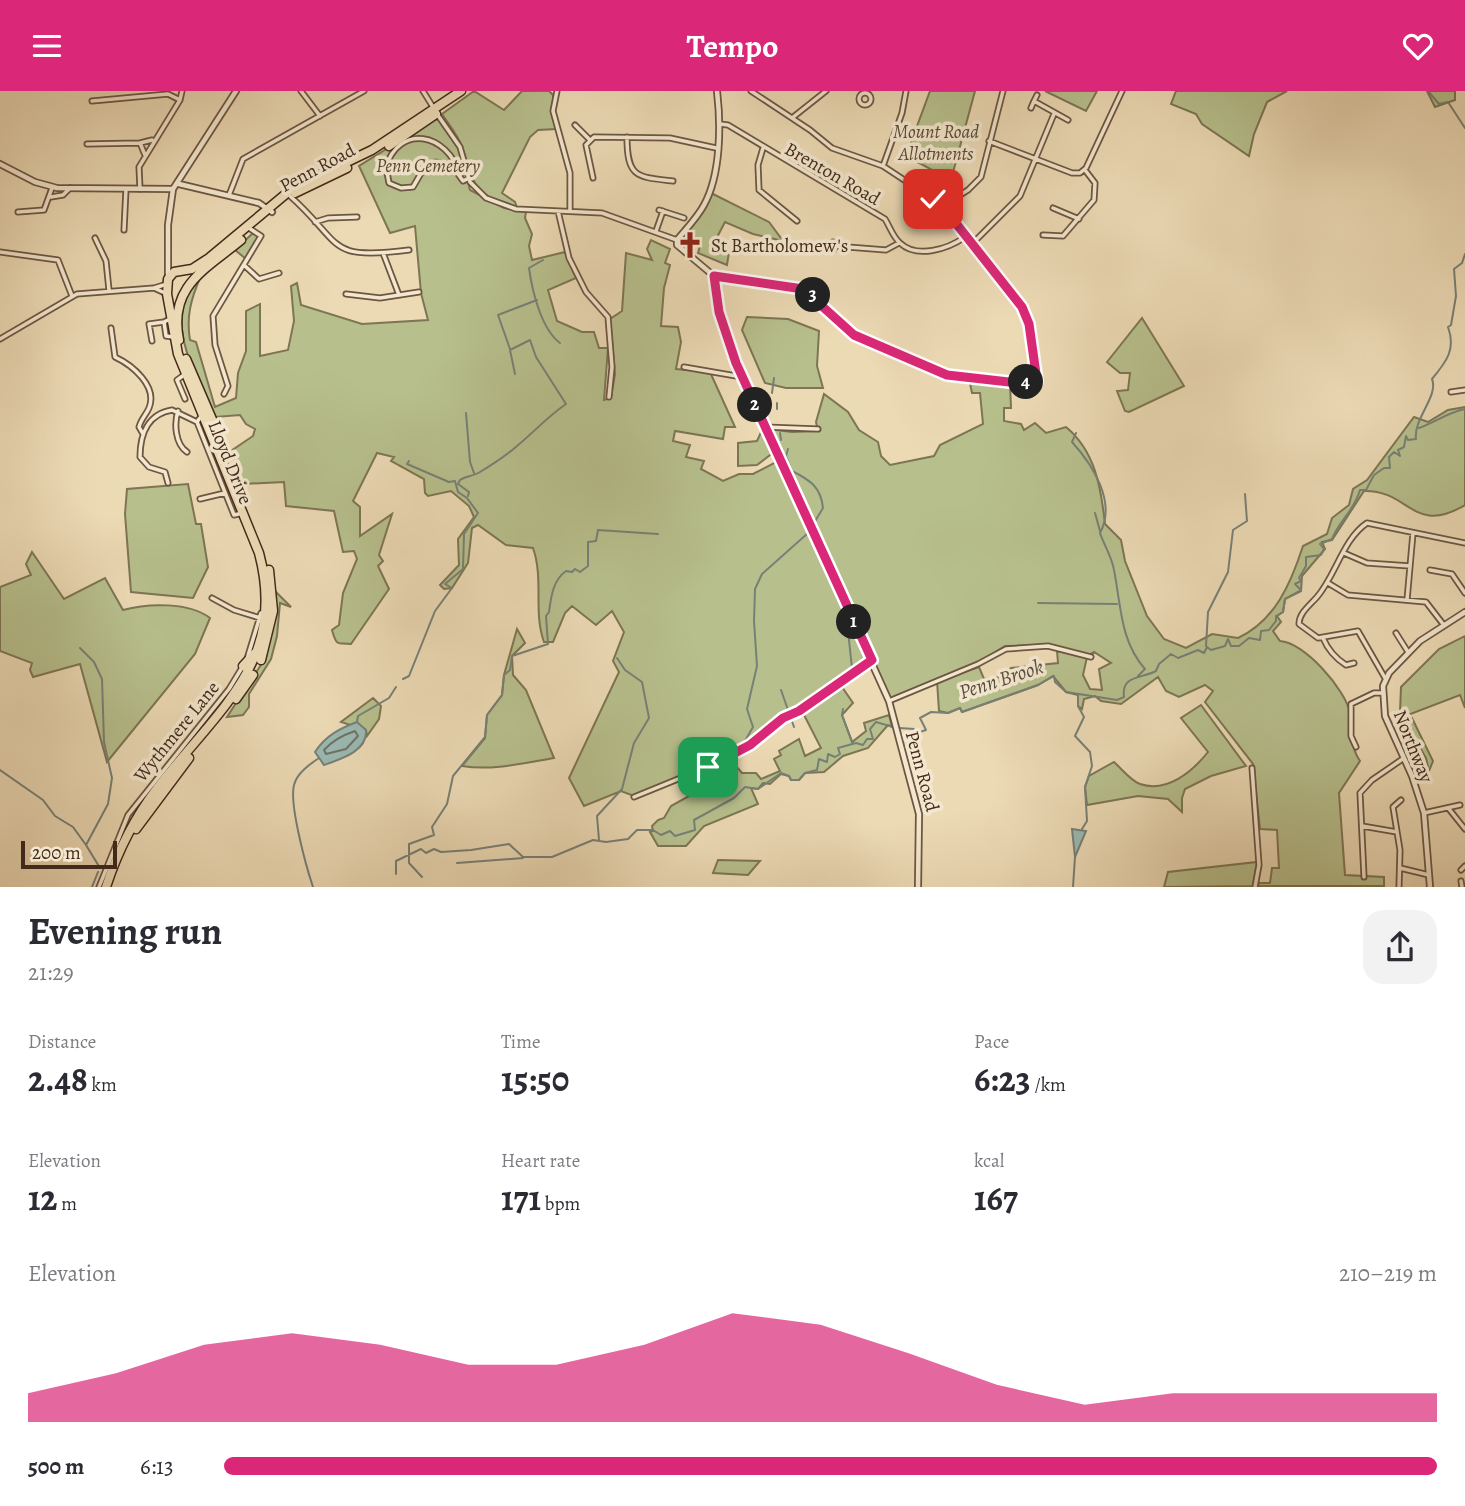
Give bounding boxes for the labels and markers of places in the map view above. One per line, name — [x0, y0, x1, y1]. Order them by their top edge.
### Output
pin — [903, 169, 963, 229]
church icon: St Bartholomew's — [675, 230, 705, 260]
place label: St Bartholomew's — [711, 233, 848, 259]
pin: 3 — [796, 277, 830, 313]
pin: 4 — [1009, 365, 1044, 399]
pin: 2 — [738, 387, 772, 423]
pin: 1 — [836, 605, 872, 639]
pin — [678, 737, 738, 797]

